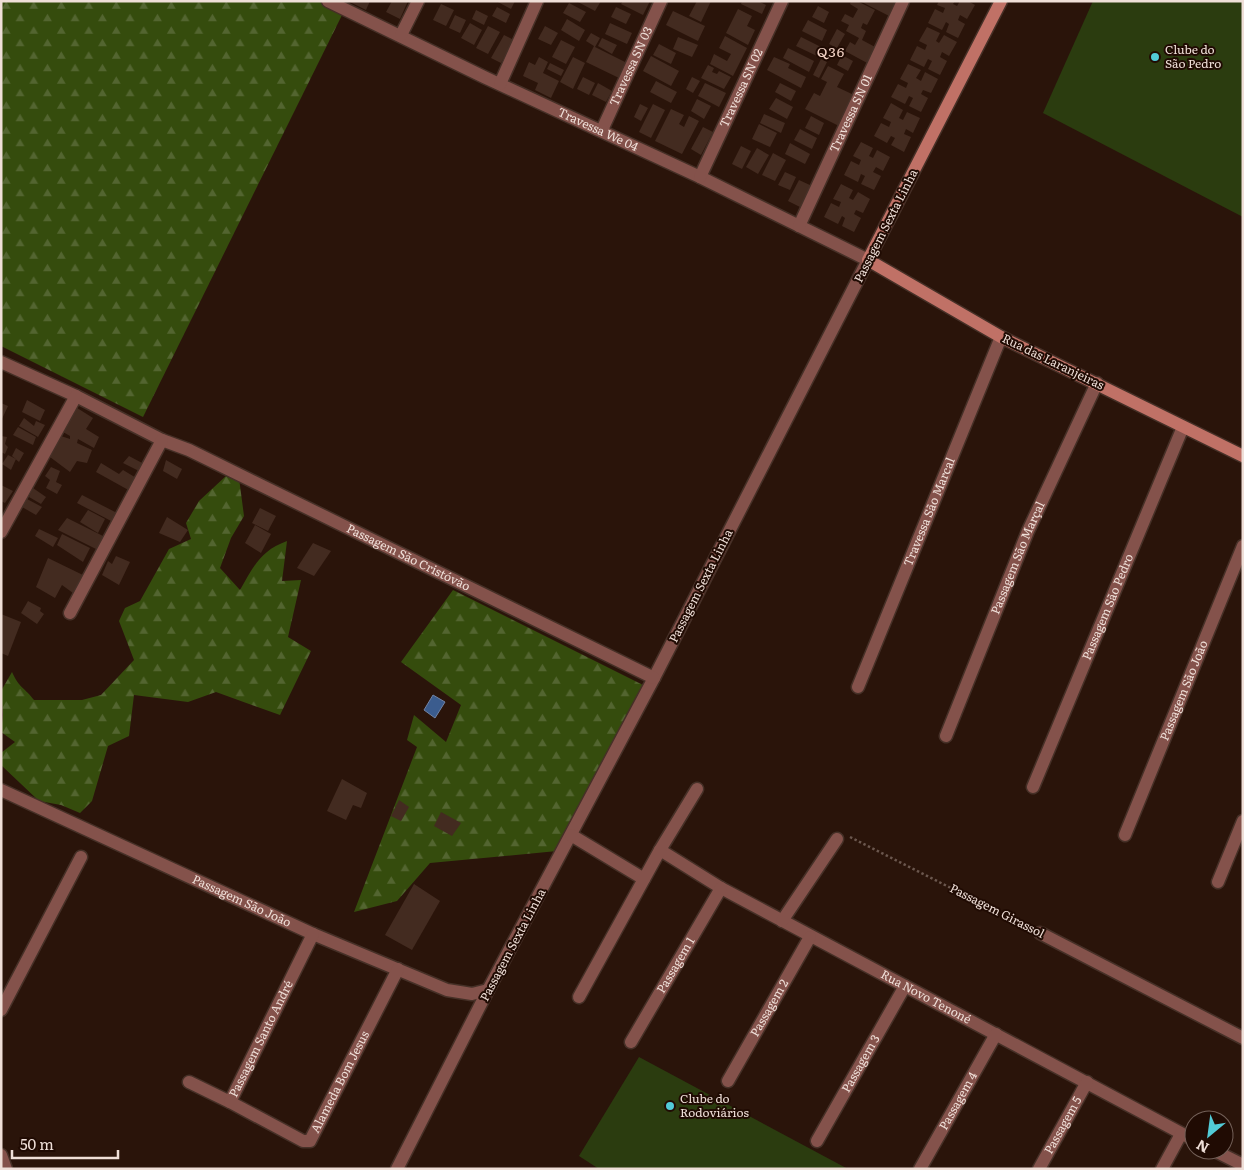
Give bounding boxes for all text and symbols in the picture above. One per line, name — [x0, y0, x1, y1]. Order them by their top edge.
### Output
street label: Travessa SN 03 — [604, 23, 656, 109]
place label: Clube do São Pedro — [1165, 40, 1221, 72]
district label: Q36 — [817, 41, 845, 61]
street label: Travessa SN 02 — [714, 45, 767, 130]
marker: Clube do São Pedro — [1149, 51, 1161, 63]
street label: Travessa SN 01 — [824, 71, 876, 155]
street label: Travessa We 04 — [555, 102, 642, 155]
street label: Passagem Sexta Linha — [849, 165, 922, 285]
street label: Rua das Laranjeiras — [999, 329, 1108, 394]
street label: Travessa São Marcal — [898, 455, 959, 569]
street label: Passagem São Marçal — [986, 498, 1049, 617]
street label: Passagem São Cristóvão — [344, 519, 474, 595]
street label: Passagem Sexta Linha — [664, 525, 737, 645]
street label: Passagem São Pedro — [1077, 551, 1137, 663]
street label: Passagem São João — [1154, 637, 1212, 743]
street label: Passagem São João — [190, 870, 294, 931]
street label: Passagem Girassol — [947, 878, 1048, 942]
street label: Passagem Sexta Linha — [475, 885, 550, 1004]
street label: Passagem 1 — [652, 933, 699, 996]
street label: Rua Novo Tenoné — [878, 965, 975, 1028]
street label: Passagem 2 — [745, 975, 792, 1040]
street label: Passagem Santo André — [224, 977, 297, 1100]
street label: Alameda Bom Jesus — [306, 1027, 373, 1136]
street label: Passagem 3 — [836, 1031, 884, 1095]
street label: Passagem 4 — [934, 1068, 981, 1133]
place label: Clube do Rodoviários — [680, 1089, 749, 1121]
street label: Passagem 5 — [1039, 1093, 1086, 1157]
marker: Clube do Rodoviários — [664, 1100, 676, 1112]
north arrow — [1184, 1110, 1234, 1160]
scale bar — [12, 1128, 119, 1160]
text: 50 m — [20, 1132, 54, 1155]
text: N — [1192, 1136, 1212, 1159]

